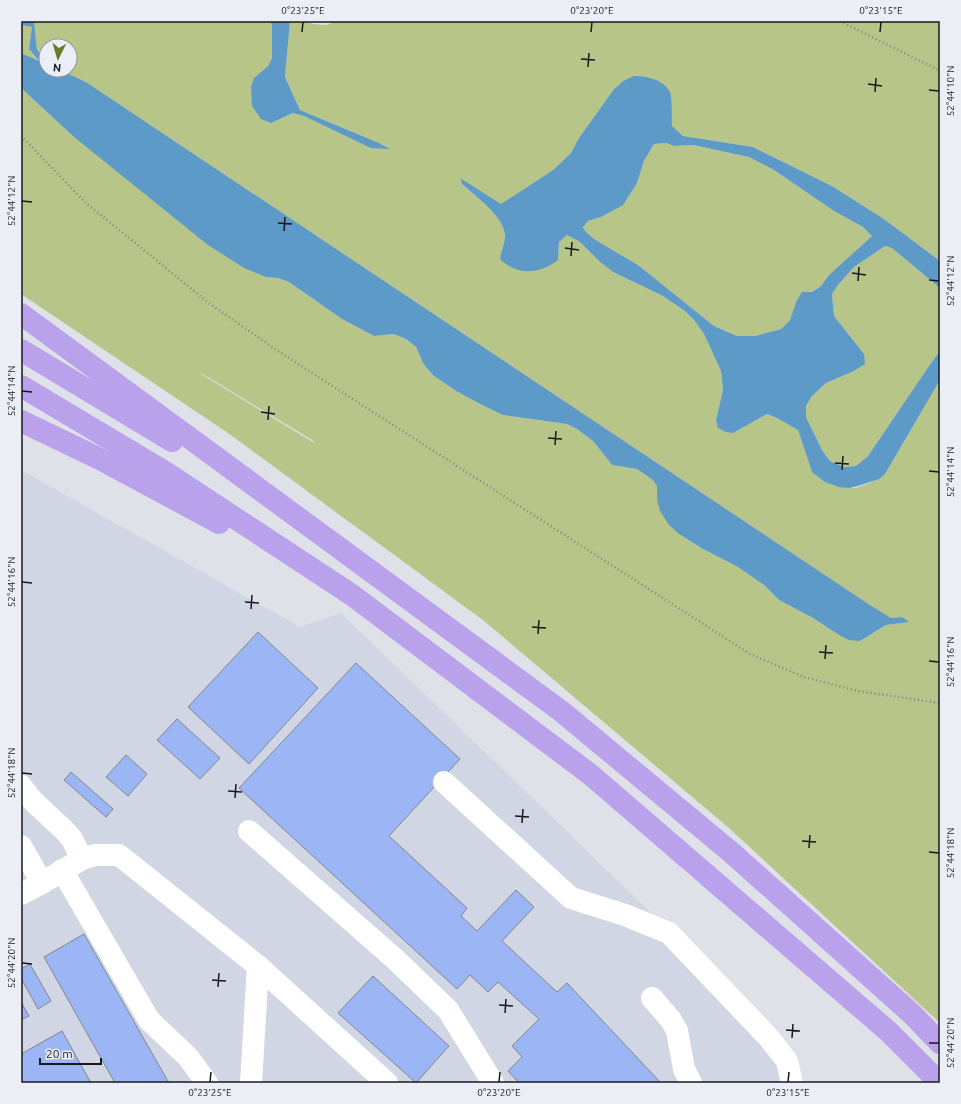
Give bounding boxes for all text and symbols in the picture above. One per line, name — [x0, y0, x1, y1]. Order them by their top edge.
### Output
text: 0°23'25"E — [281, 5, 325, 16]
text: 0°23'20"E — [570, 5, 614, 16]
text: 0°23'15"E — [859, 5, 903, 16]
north arrow — [38, 38, 78, 78]
text: N — [53, 62, 62, 74]
text: 52°44'10"N — [945, 66, 956, 116]
text: 52°44'12"N — [6, 176, 17, 226]
text: 52°44'12"N — [945, 256, 956, 306]
text: 52°44'14"N — [6, 366, 17, 416]
text: 52°44'14"N — [945, 447, 956, 497]
text: 52°44'16"N — [6, 557, 17, 607]
text: 52°44'16"N — [945, 637, 956, 687]
text: 52°44'18"N — [6, 748, 17, 798]
text: 52°44'18"N — [945, 828, 956, 878]
text: 52°44'20"N — [6, 938, 17, 988]
text: 52°44'20"N — [945, 1018, 956, 1068]
scale bar — [40, 1040, 101, 1066]
text: 20 m — [46, 1047, 73, 1060]
text: 0°23'25"E — [188, 1087, 232, 1098]
text: 0°23'20"E — [477, 1087, 521, 1098]
text: 0°23'15"E — [766, 1087, 810, 1098]

